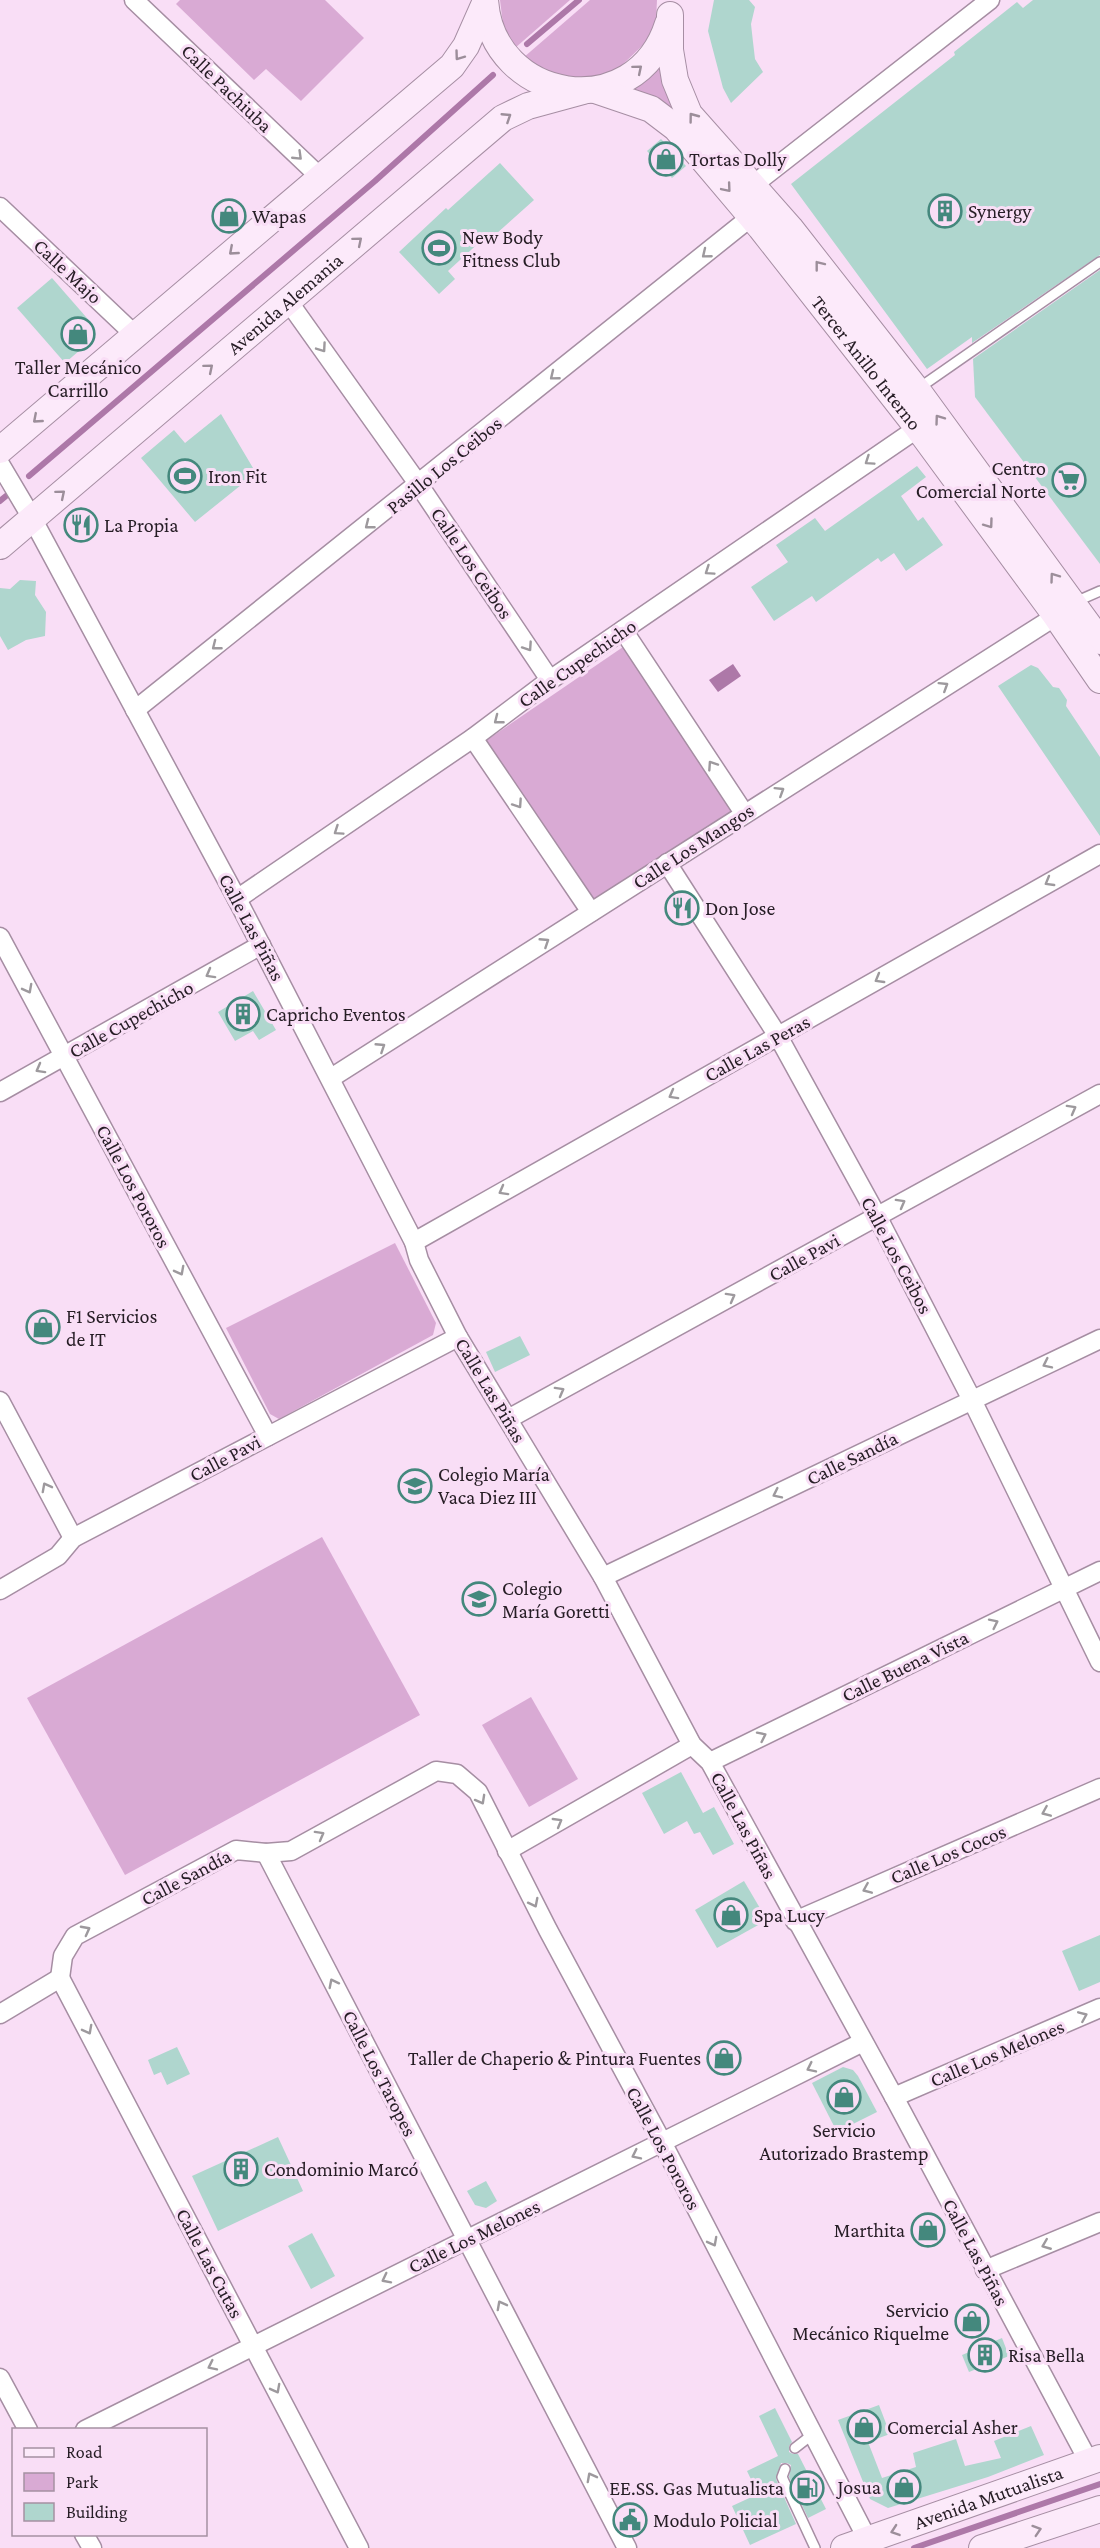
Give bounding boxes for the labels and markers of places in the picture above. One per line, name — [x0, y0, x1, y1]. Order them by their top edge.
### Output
shop icon: Tortas Dolly — [648, 141, 684, 177]
place label: Tortas Dolly — [689, 148, 787, 171]
building icon: Synergy — [927, 193, 963, 229]
shop icon: Wapas — [211, 198, 247, 234]
place label: Synergy — [968, 200, 1032, 223]
place label: Wapas — [252, 205, 306, 228]
place label: New Body Fitness Club — [462, 226, 561, 271]
sports icon: New Body Fitness Club — [421, 230, 457, 266]
shop icon: Taller Mecánico Carrillo — [60, 316, 96, 352]
place label: Taller Mecánico Carrillo — [15, 356, 141, 401]
place label: Centro Comercial Norte — [916, 457, 1046, 502]
sports icon: Iron Fit — [167, 458, 203, 494]
supermarket icon: Centro Comercial Norte — [1051, 462, 1087, 498]
place label: Iron Fit — [208, 465, 267, 487]
restaurant icon: La Propia — [63, 507, 99, 543]
place label: La Propia — [104, 514, 179, 537]
restaurant icon: Don Jose — [664, 890, 700, 926]
place label: Don Jose — [705, 897, 775, 920]
building icon: Capricho Eventos — [225, 996, 261, 1032]
place label: Capricho Eventos — [266, 1003, 406, 1026]
place label: F1 Servicios de IT — [66, 1305, 158, 1350]
shop icon: F1 Servicios de IT — [25, 1309, 61, 1345]
place label: Colegio María Vaca Diez III — [438, 1463, 550, 1508]
school or university icon: Colegio María Vaca Diez III — [397, 1468, 433, 1504]
place label: Colegio María Goretti — [502, 1577, 610, 1622]
school or university icon: Colegio María Goretti — [461, 1581, 497, 1617]
shop icon: Spa Lucy — [713, 1897, 749, 1933]
place label: Spa Lucy — [754, 1904, 826, 1927]
shop icon: Taller de Chaperio & Pintura Fuentes — [706, 2040, 742, 2076]
place label: Taller de Chaperio & Pintura Fuentes — [408, 2047, 701, 2070]
shop icon: Servicio Autorizado Brastemp — [826, 2079, 862, 2115]
place label: Servicio Autorizado Brastemp — [759, 2119, 929, 2165]
building icon: Condominio Marcó — [223, 2151, 259, 2187]
place label: Condominio Marcó — [264, 2158, 419, 2180]
shop icon: Marthita — [910, 2212, 946, 2248]
place label: Marthita — [834, 2219, 905, 2241]
place label: Servicio Mecánico Riquelme — [792, 2299, 949, 2345]
shop icon: Servicio Mecánico Riquelme — [954, 2303, 990, 2339]
building icon: Risa Bella — [967, 2337, 1003, 2373]
place label: Risa Bella — [1008, 2344, 1085, 2366]
shop icon: Comercial Asher — [846, 2409, 882, 2445]
place label: Comercial Asher — [887, 2416, 1018, 2438]
shop icon: Josua — [886, 2469, 922, 2505]
fuel station icon: EE.SS. Gas Mutualista — [789, 2470, 825, 2506]
place label: Josua — [835, 2476, 881, 2499]
place label: EE.SS. Gas Mutualista — [609, 2477, 784, 2499]
public building icon: Modulo Policial — [612, 2502, 648, 2538]
place label: Modulo Policial — [653, 2509, 778, 2531]

